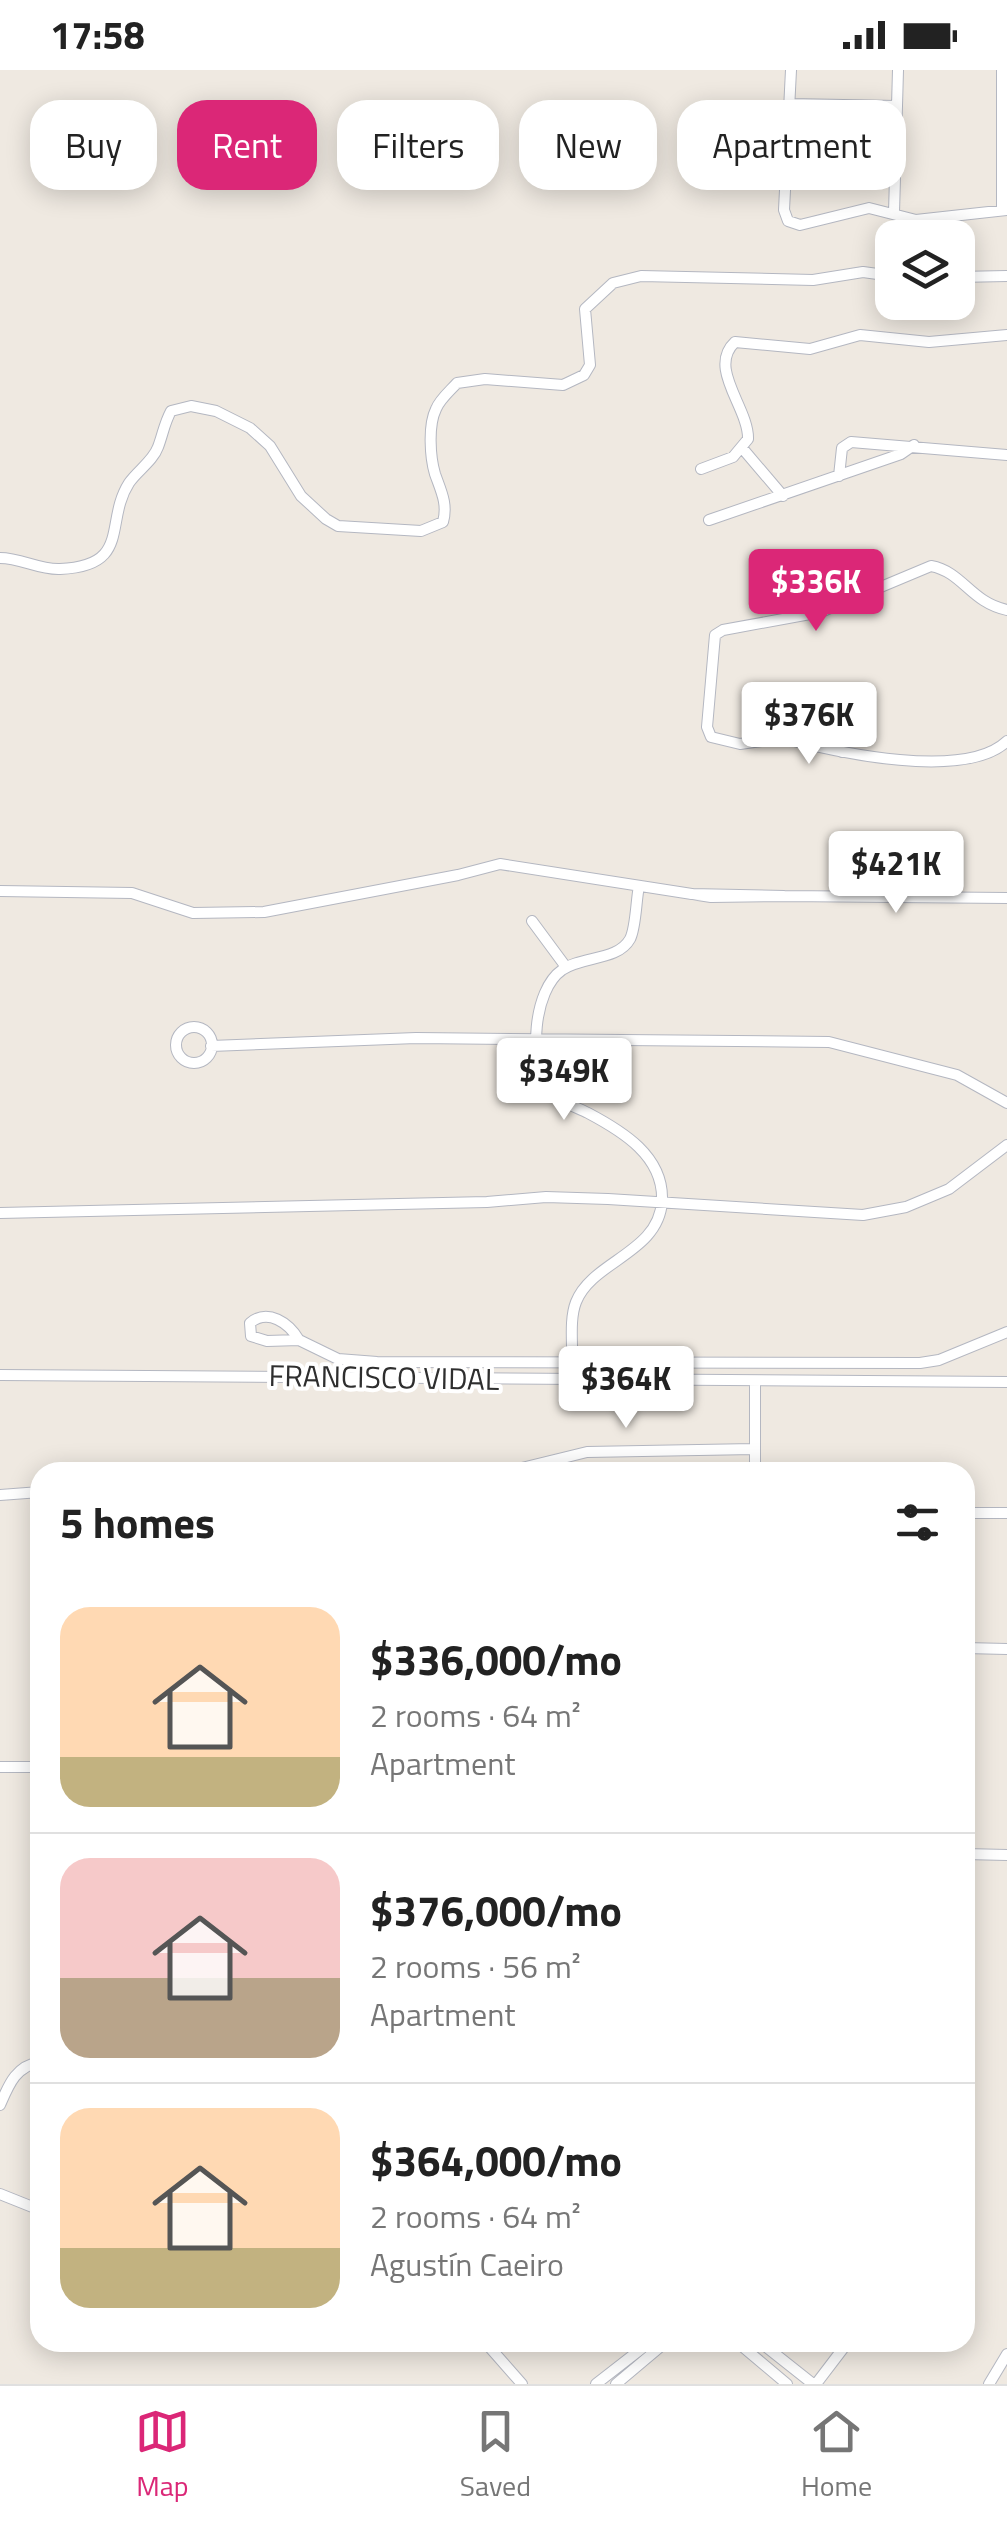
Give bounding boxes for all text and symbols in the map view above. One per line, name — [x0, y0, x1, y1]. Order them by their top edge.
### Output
text: 17:58 — [50, 6, 145, 64]
chip: Buy — [30, 100, 157, 190]
chip: Rent — [177, 100, 317, 190]
chip: Filters — [337, 100, 499, 190]
chip: New — [519, 100, 657, 190]
chip: Apartment — [677, 100, 906, 190]
map controls — [875, 220, 975, 320]
button: layers — [875, 220, 975, 320]
pin: $336K — [746, 549, 886, 634]
text: $336K — [771, 557, 861, 605]
pin: $376K — [739, 682, 879, 767]
text: $376K — [764, 690, 854, 738]
pin: $421K — [826, 831, 966, 916]
text: $421K — [851, 839, 941, 887]
pin: $349K — [494, 1038, 634, 1123]
text: $349K — [519, 1046, 609, 1094]
pin: $364K — [556, 1346, 696, 1431]
street label: FRANCISCO VIDAL — [268, 1352, 500, 1402]
text: $364K — [581, 1354, 671, 1402]
text: 5 homes — [60, 1490, 215, 1554]
icon: filters — [890, 1495, 945, 1550]
text: $336,000/mo — [370, 1627, 622, 1691]
icon: home — [140, 1647, 260, 1767]
text: 2 rooms · 64 m² — [370, 1691, 581, 1739]
text: Apartment — [370, 1739, 516, 1787]
text: $376,000/mo — [370, 1878, 622, 1942]
icon: home — [140, 1898, 260, 2018]
text: 2 rooms · 56 m² — [370, 1942, 581, 1990]
text: Apartment — [370, 1990, 516, 2038]
text: $364,000/mo — [370, 2128, 622, 2192]
icon: home — [140, 2148, 260, 2268]
text: 2 rooms · 64 m² — [370, 2192, 581, 2240]
text: Agustín Caeiro — [370, 2240, 564, 2288]
tab: Map — [135, 2404, 190, 2507]
tab: Saved — [460, 2404, 531, 2507]
tab: Home — [801, 2404, 872, 2507]

